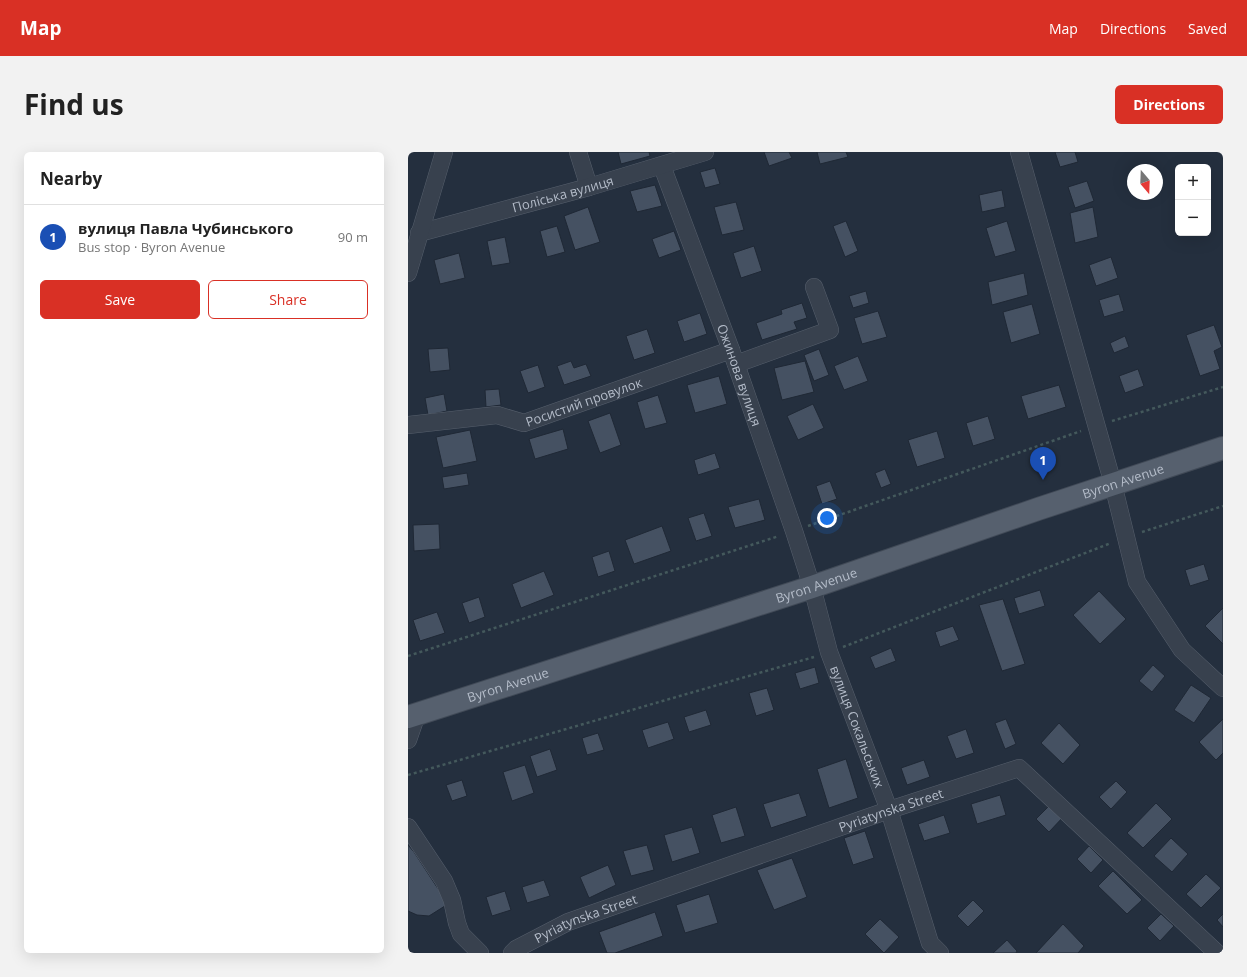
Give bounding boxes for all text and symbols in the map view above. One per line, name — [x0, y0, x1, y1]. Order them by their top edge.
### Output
text: Map — [20, 15, 61, 41]
text: Map — [1049, 19, 1078, 38]
text: Directions — [1100, 19, 1166, 38]
text: Saved — [1188, 19, 1227, 38]
text: Find us — [24, 85, 124, 123]
button: Directions — [1115, 85, 1223, 124]
north arrow — [1127, 164, 1163, 200]
map controls — [1175, 164, 1211, 236]
button: + — [1175, 164, 1211, 200]
text: Nearby — [40, 167, 102, 190]
street label: Поліська вулиця — [510, 171, 616, 216]
button: − — [1175, 200, 1211, 236]
text: вулиця Павла Чубинського — [78, 218, 293, 238]
text: 1 — [49, 228, 57, 246]
text: 90 m — [338, 228, 368, 246]
text: Bus stop · Byron Avenue — [78, 238, 225, 256]
button: Save — [40, 280, 200, 319]
button: Share — [208, 280, 368, 319]
street label: Ожинова вулиця — [713, 321, 766, 429]
street label: Росистий провулок — [523, 373, 645, 431]
pin: 1 — [1030, 447, 1056, 480]
street label: Byron Avenue — [1080, 459, 1166, 503]
your location — [817, 508, 837, 528]
street label: Byron Avenue — [773, 563, 859, 607]
street label: Byron Avenue — [465, 663, 551, 706]
street label: вулиця Сокальських — [826, 663, 889, 790]
street label: Pyriatynska Street — [836, 784, 946, 836]
street label: Pyriatynska Street — [531, 890, 640, 947]

